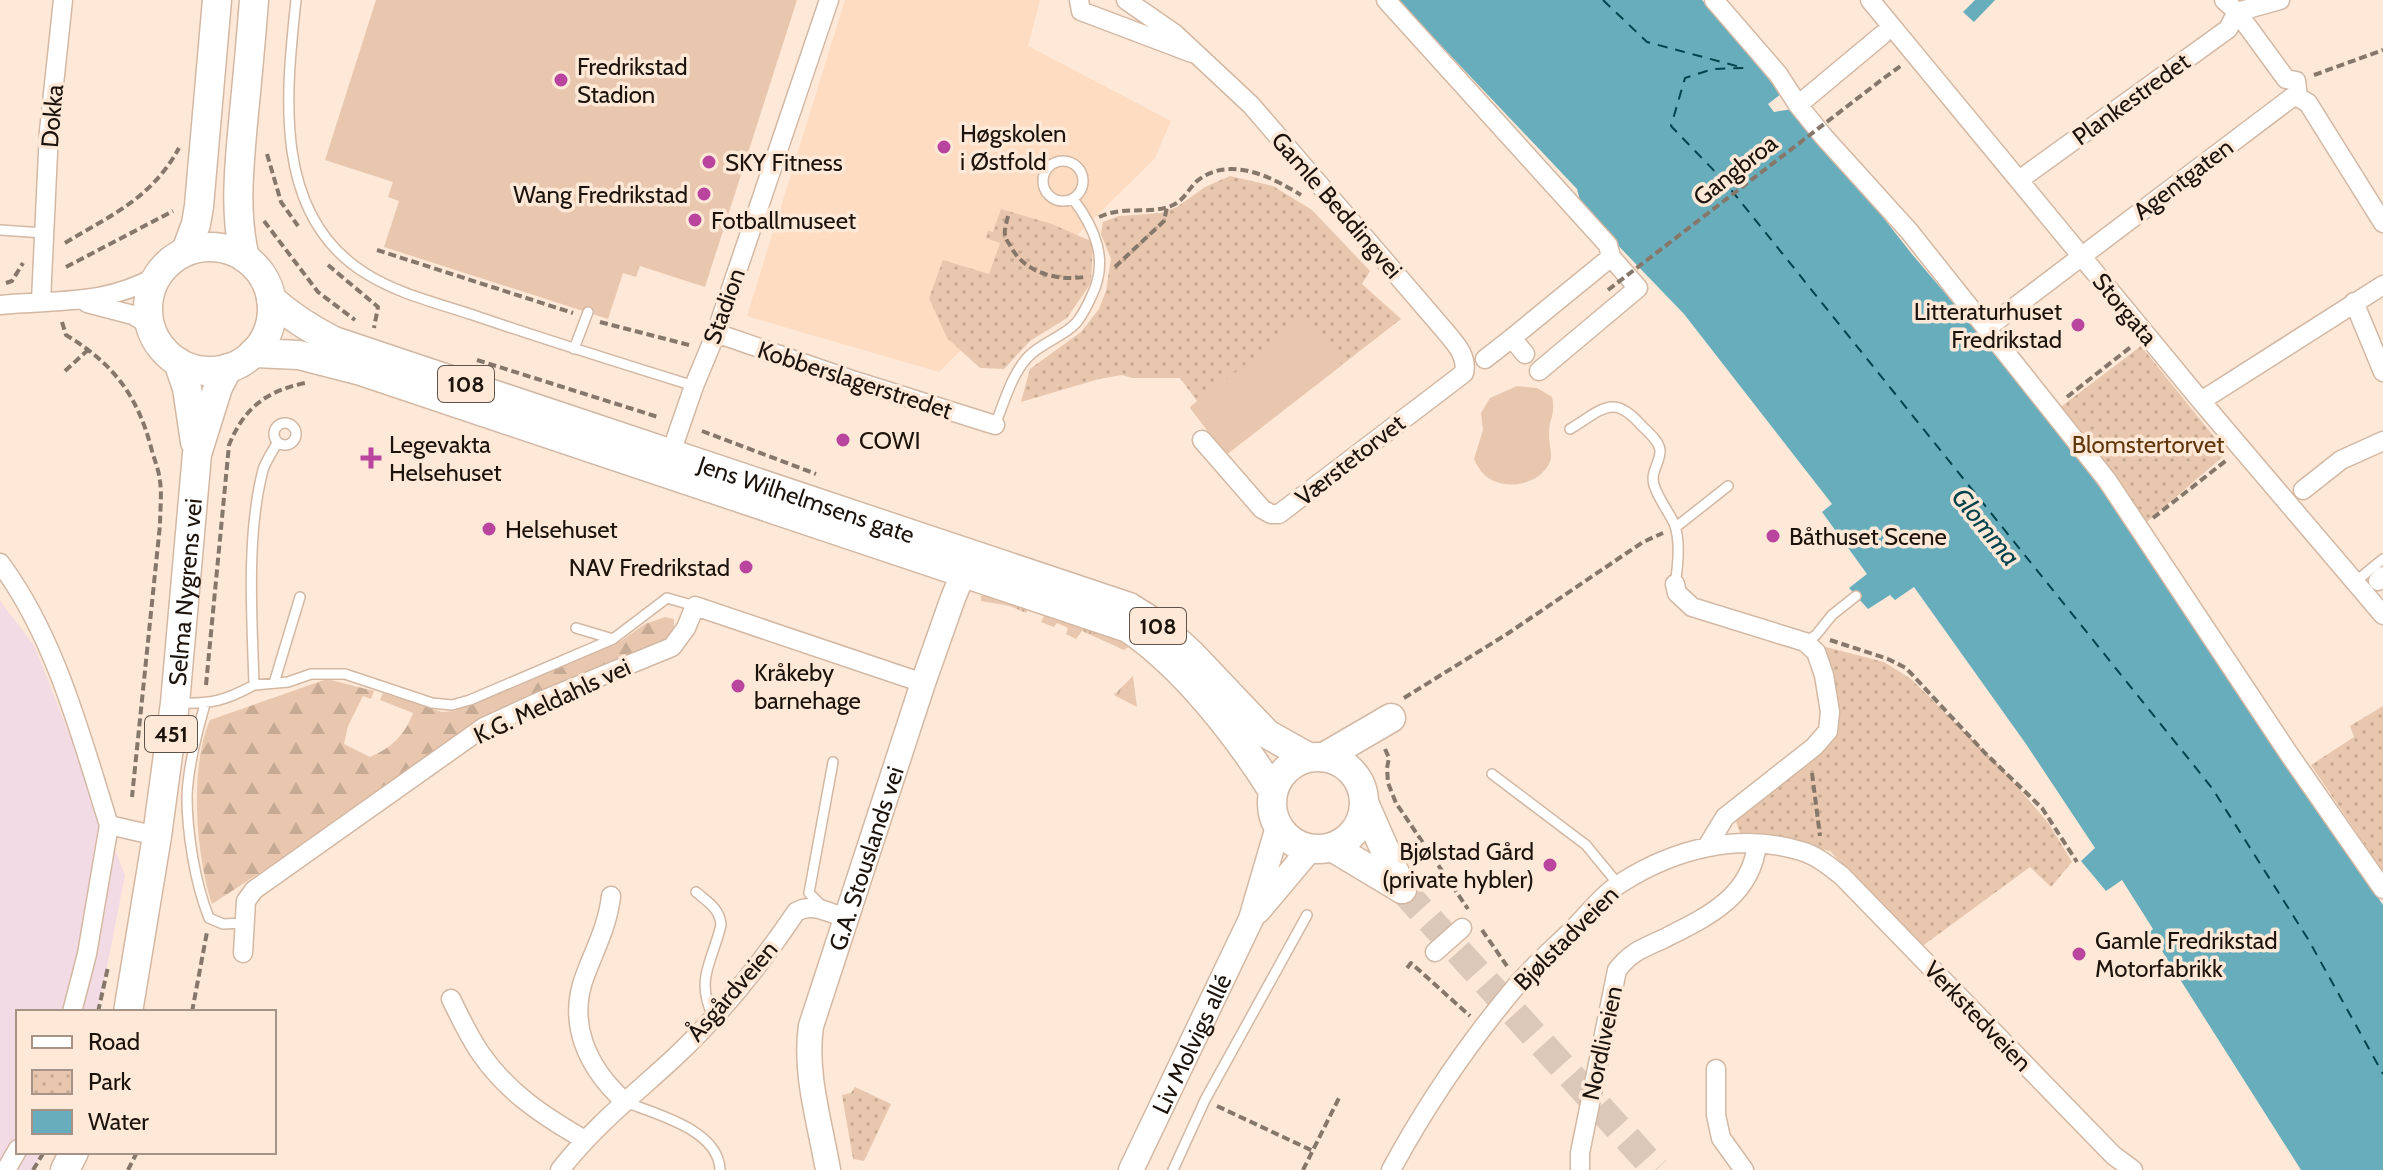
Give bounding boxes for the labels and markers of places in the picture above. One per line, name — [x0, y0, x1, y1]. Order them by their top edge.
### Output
place label: Fredrikstad Stadion — [577, 52, 688, 109]
marker: Fredrikstad Stadion — [552, 71, 570, 89]
place label: Høgskolen i Østfold — [960, 119, 1066, 176]
marker: Høgskolen i Østfold — [935, 138, 953, 156]
place label: SKY Fitness — [725, 148, 843, 177]
marker: SKY Fitness — [700, 153, 718, 171]
place label: Wang Fredrikstad — [513, 180, 688, 209]
marker: Wang Fredrikstad — [695, 185, 713, 203]
place label: Fotballmuseet — [711, 206, 856, 235]
marker: Fotballmuseet — [686, 211, 704, 229]
place label: Litteraturhuset Fredrikstad — [1914, 297, 2062, 354]
marker: Litteraturhuset Fredrikstad — [2069, 316, 2087, 334]
place label: COWI — [859, 426, 921, 455]
place label: Legevakta Helsehuset — [389, 430, 502, 487]
marker: COWI — [834, 431, 852, 449]
marker: Legevakta Helsehuset — [360, 447, 382, 469]
place label: Helsehuset — [505, 515, 618, 544]
marker: Helsehuset — [480, 520, 498, 538]
place label: Båthuset Scene — [1789, 522, 1947, 551]
marker: Båthuset Scene — [1764, 527, 1782, 545]
place label: NAV Fredrikstad — [569, 553, 730, 582]
marker: NAV Fredrikstad — [737, 558, 755, 576]
place label: Kråkeby barnehage — [754, 658, 861, 715]
marker: Kråkeby barnehage — [729, 677, 747, 695]
place label: Bjølstad Gård (private hybler) — [1382, 837, 1534, 894]
marker: Bjølstad Gård (private hybler) — [1541, 856, 1559, 874]
place label: Gamle Fredrikstad Motorfabrikk — [2095, 926, 2278, 983]
marker: Gamle Fredrikstad Motorfabrikk — [2070, 945, 2088, 963]

